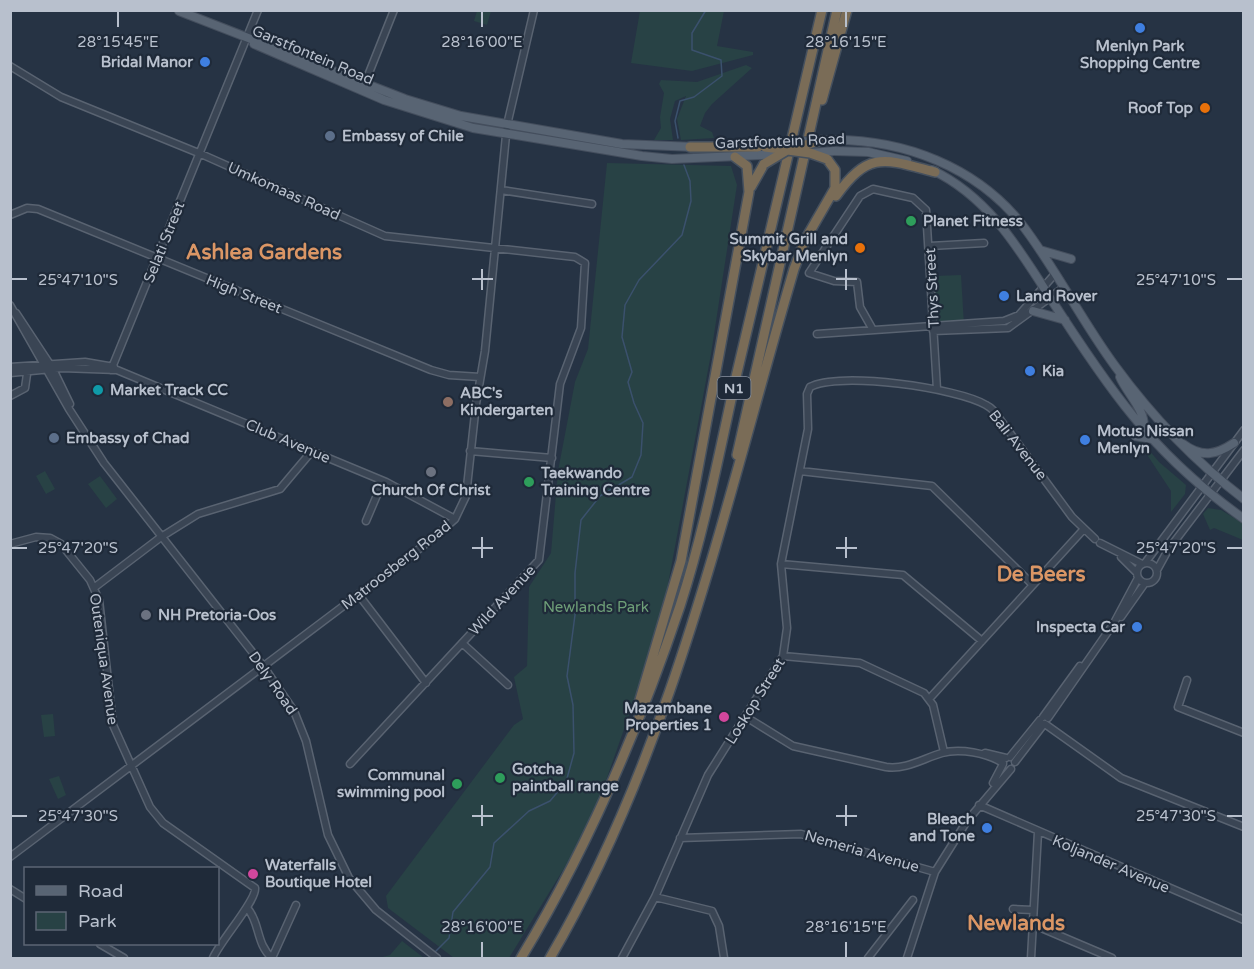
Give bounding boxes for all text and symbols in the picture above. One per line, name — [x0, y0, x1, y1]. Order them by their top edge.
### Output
street label: Garstfontein Road — [249, 21, 377, 89]
marker: Menlyn Park Shopping Centre — [1133, 21, 1147, 35]
text: 28°15'45"E — [77, 33, 159, 51]
text: 28°16'00"E — [441, 33, 523, 51]
text: 28°16'15"E — [805, 33, 887, 51]
place label: Menlyn Park Shopping Centre — [1080, 37, 1200, 73]
place label: Bridal Manor — [101, 53, 193, 71]
marker: Bridal Manor — [198, 55, 212, 69]
place label: Roof Top — [1128, 99, 1194, 118]
marker: Roof Top — [1198, 101, 1212, 115]
place label: Embassy of Chile — [342, 127, 464, 146]
marker: Embassy of Chile — [323, 129, 337, 143]
street label: Garstfontein Road — [715, 130, 845, 152]
street label: Umkomaas Road — [225, 158, 343, 224]
street label: Selati Street — [140, 199, 189, 285]
place label: Planet Fitness — [923, 212, 1023, 230]
marker: Planet Fitness — [904, 214, 918, 228]
place label: Summit Grill and Skybar Menlyn — [730, 230, 848, 266]
district label: Ashlea Gardens — [186, 240, 342, 265]
marker: Summit Grill and Skybar Menlyn — [853, 241, 867, 255]
street label: Thys Street — [921, 247, 943, 328]
text: 25°47'10"S — [38, 271, 118, 289]
street label: High Street — [203, 271, 285, 317]
text: 25°47'10"S — [1136, 271, 1216, 289]
place label: Land Rover — [1016, 287, 1098, 305]
marker: Land Rover — [997, 289, 1011, 303]
place label: Kia — [1042, 362, 1064, 380]
marker: Kia — [1023, 364, 1037, 378]
road number: N1 — [718, 377, 750, 399]
place label: Market Track CC — [110, 381, 228, 399]
marker: Market Track CC — [91, 383, 105, 397]
place label: ABC's Kindergarten — [460, 384, 553, 420]
marker: ABC's Kindergarten — [441, 395, 455, 409]
street label: Bali Avenue — [985, 406, 1051, 484]
street label: Club Avenue — [243, 415, 333, 467]
place label: Motus Nissan Menlyn — [1097, 422, 1194, 458]
place label: Embassy of Chad — [66, 429, 190, 448]
marker: Embassy of Chad — [47, 431, 61, 445]
marker: Motus Nissan Menlyn — [1078, 433, 1092, 447]
place label: Taekwando Training Centre — [540, 464, 650, 500]
marker: Church Of Christ — [424, 465, 438, 479]
marker: Taekwando Training Centre — [522, 475, 536, 489]
place label: Church Of Christ — [372, 481, 491, 499]
street label: Matroosberg Road — [338, 517, 454, 613]
text: 25°47'20"S — [38, 539, 118, 557]
text: 25°47'20"S — [1136, 539, 1216, 557]
street label: Wild Avenue — [465, 561, 539, 639]
district label: De Beers — [996, 562, 1086, 587]
street label: Outeniqua Avenue — [86, 592, 122, 726]
park label: Newlands Park — [543, 598, 649, 616]
place label: NH Pretoria-Oos — [158, 606, 276, 624]
marker: NH Pretoria-Oos — [139, 608, 153, 622]
place label: Inspecta Car — [1036, 618, 1125, 637]
marker: Inspecta Car — [1130, 620, 1144, 634]
street label: Dely Road — [245, 648, 301, 718]
street label: Loskop Street — [721, 654, 789, 747]
place label: Mazambane Properties 1 — [624, 699, 712, 735]
marker: Mazambane Properties 1 — [717, 710, 731, 724]
place label: Gotcha paintball range — [512, 760, 619, 796]
place label: Communal swimming pool — [337, 766, 445, 802]
marker: Gotcha paintball range — [493, 771, 507, 785]
marker: Communal swimming pool — [450, 777, 464, 791]
text: 25°47'30"S — [38, 807, 118, 825]
text: 25°47'30"S — [1136, 807, 1216, 825]
place label: Bleach and Tone — [909, 810, 976, 845]
marker: Bleach and Tone — [980, 821, 994, 835]
street label: Nemeria Avenue — [803, 826, 921, 876]
street label: Koljander Avenue — [1050, 831, 1172, 897]
place label: Waterfalls Boutique Hotel — [265, 856, 372, 892]
legend — [24, 867, 219, 945]
marker: Waterfalls Boutique Hotel — [246, 867, 260, 881]
text: Road — [78, 880, 123, 902]
text: Park — [78, 910, 117, 932]
district label: Newlands — [967, 911, 1065, 936]
text: 28°16'00"E — [441, 918, 523, 936]
text: 28°16'15"E — [805, 918, 887, 936]

